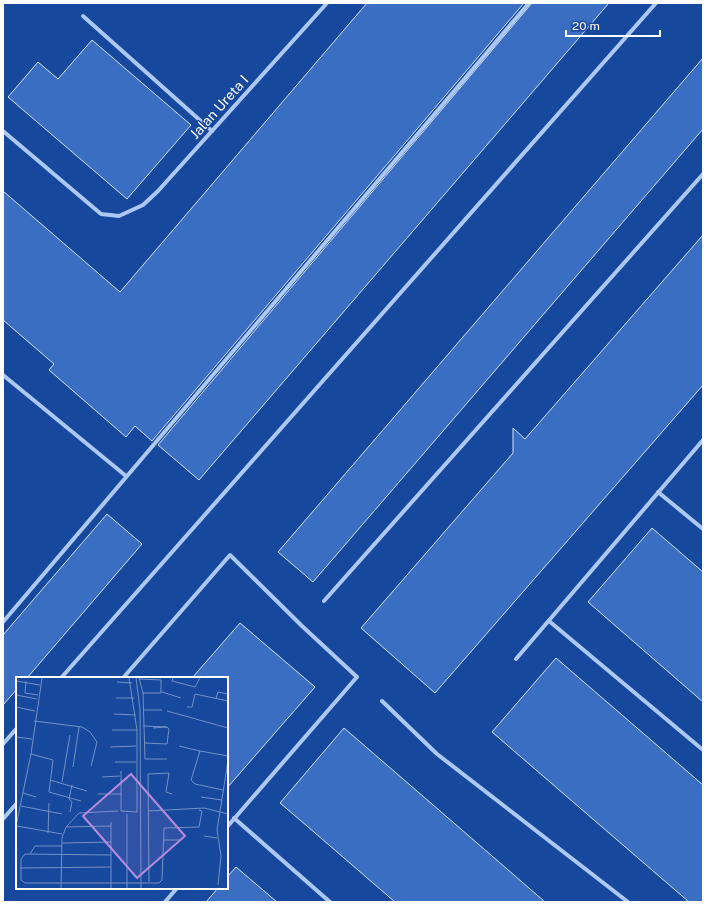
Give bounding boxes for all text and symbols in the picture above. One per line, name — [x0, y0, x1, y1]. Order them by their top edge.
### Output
scale bar — [566, 12, 660, 38]
text: 20 m — [572, 19, 600, 33]
street label: Jalan Ureta I — [186, 72, 252, 142]
inset map — [16, 677, 228, 889]

